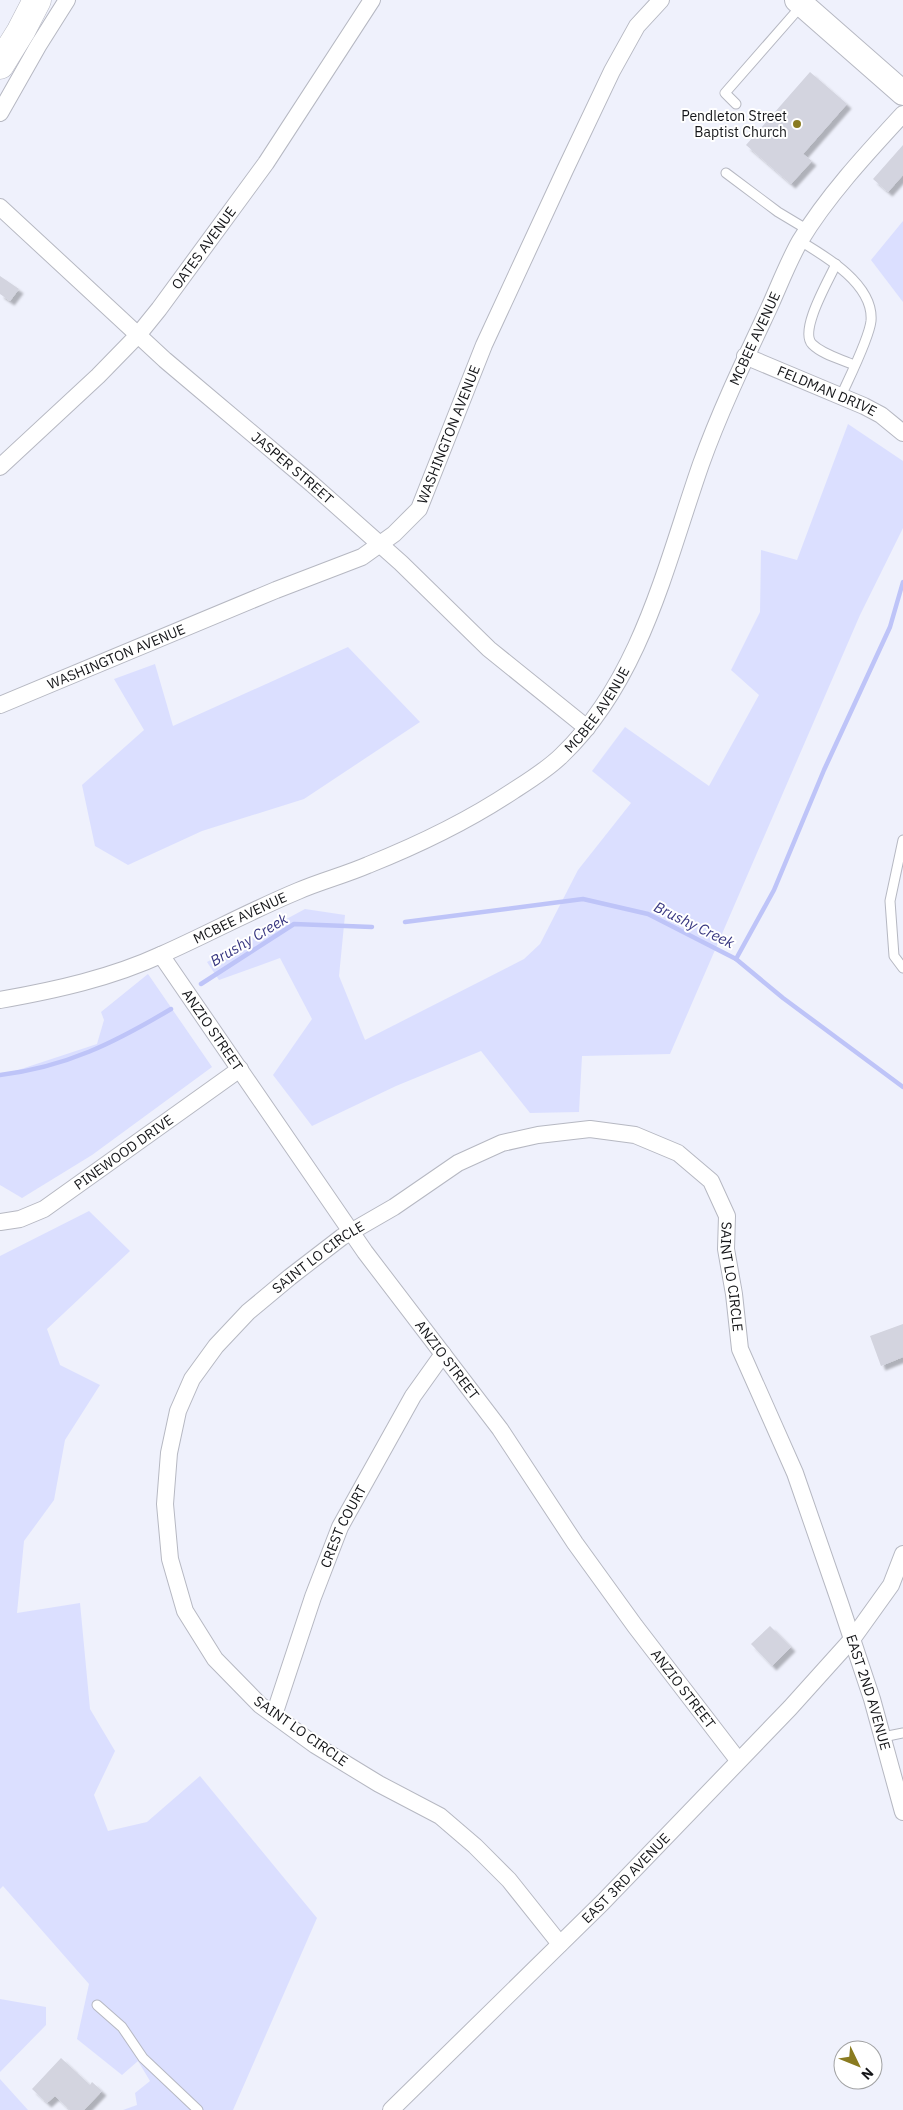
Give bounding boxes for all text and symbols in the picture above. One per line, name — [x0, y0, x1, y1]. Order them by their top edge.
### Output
place label: Pendleton Street Baptist Church — [681, 107, 787, 141]
marker: Pendleton Street Baptist Church — [791, 118, 803, 130]
street label: OATES AVENUE — [167, 203, 240, 293]
street label: MCBEE AVENUE — [725, 289, 784, 388]
street label: FELDMAN DRIVE — [774, 362, 880, 420]
street label: WASHINGTON AVENUE — [413, 363, 484, 507]
street label: JASPER STREET — [248, 428, 337, 508]
street label: WASHINGTON AVENUE — [45, 620, 188, 693]
street label: MCBEE AVENUE — [560, 664, 633, 757]
street label: MCBEE AVENUE — [190, 888, 290, 948]
water label: Brushy Creek — [651, 897, 738, 952]
water label: Brushy Creek — [207, 909, 291, 970]
street label: ANZIO STREET — [178, 986, 247, 1074]
street label: PINEWOOD DRIVE — [70, 1111, 177, 1194]
street label: SAINT LO CIRCLE — [268, 1217, 368, 1297]
street label: SAINT LO CIRCLE — [716, 1221, 747, 1332]
street label: ANZIO STREET — [411, 1317, 483, 1403]
street label: CREST COURT — [316, 1482, 371, 1571]
street label: EAST 2ND AVENUE — [842, 1632, 895, 1752]
street label: ANZIO STREET — [647, 1646, 719, 1732]
street label: SAINT LO CIRCLE — [250, 1692, 352, 1770]
street label: EAST 3RD AVENUE — [578, 1829, 674, 1927]
north arrow — [833, 2040, 883, 2090]
text: N — [857, 2064, 878, 2084]

